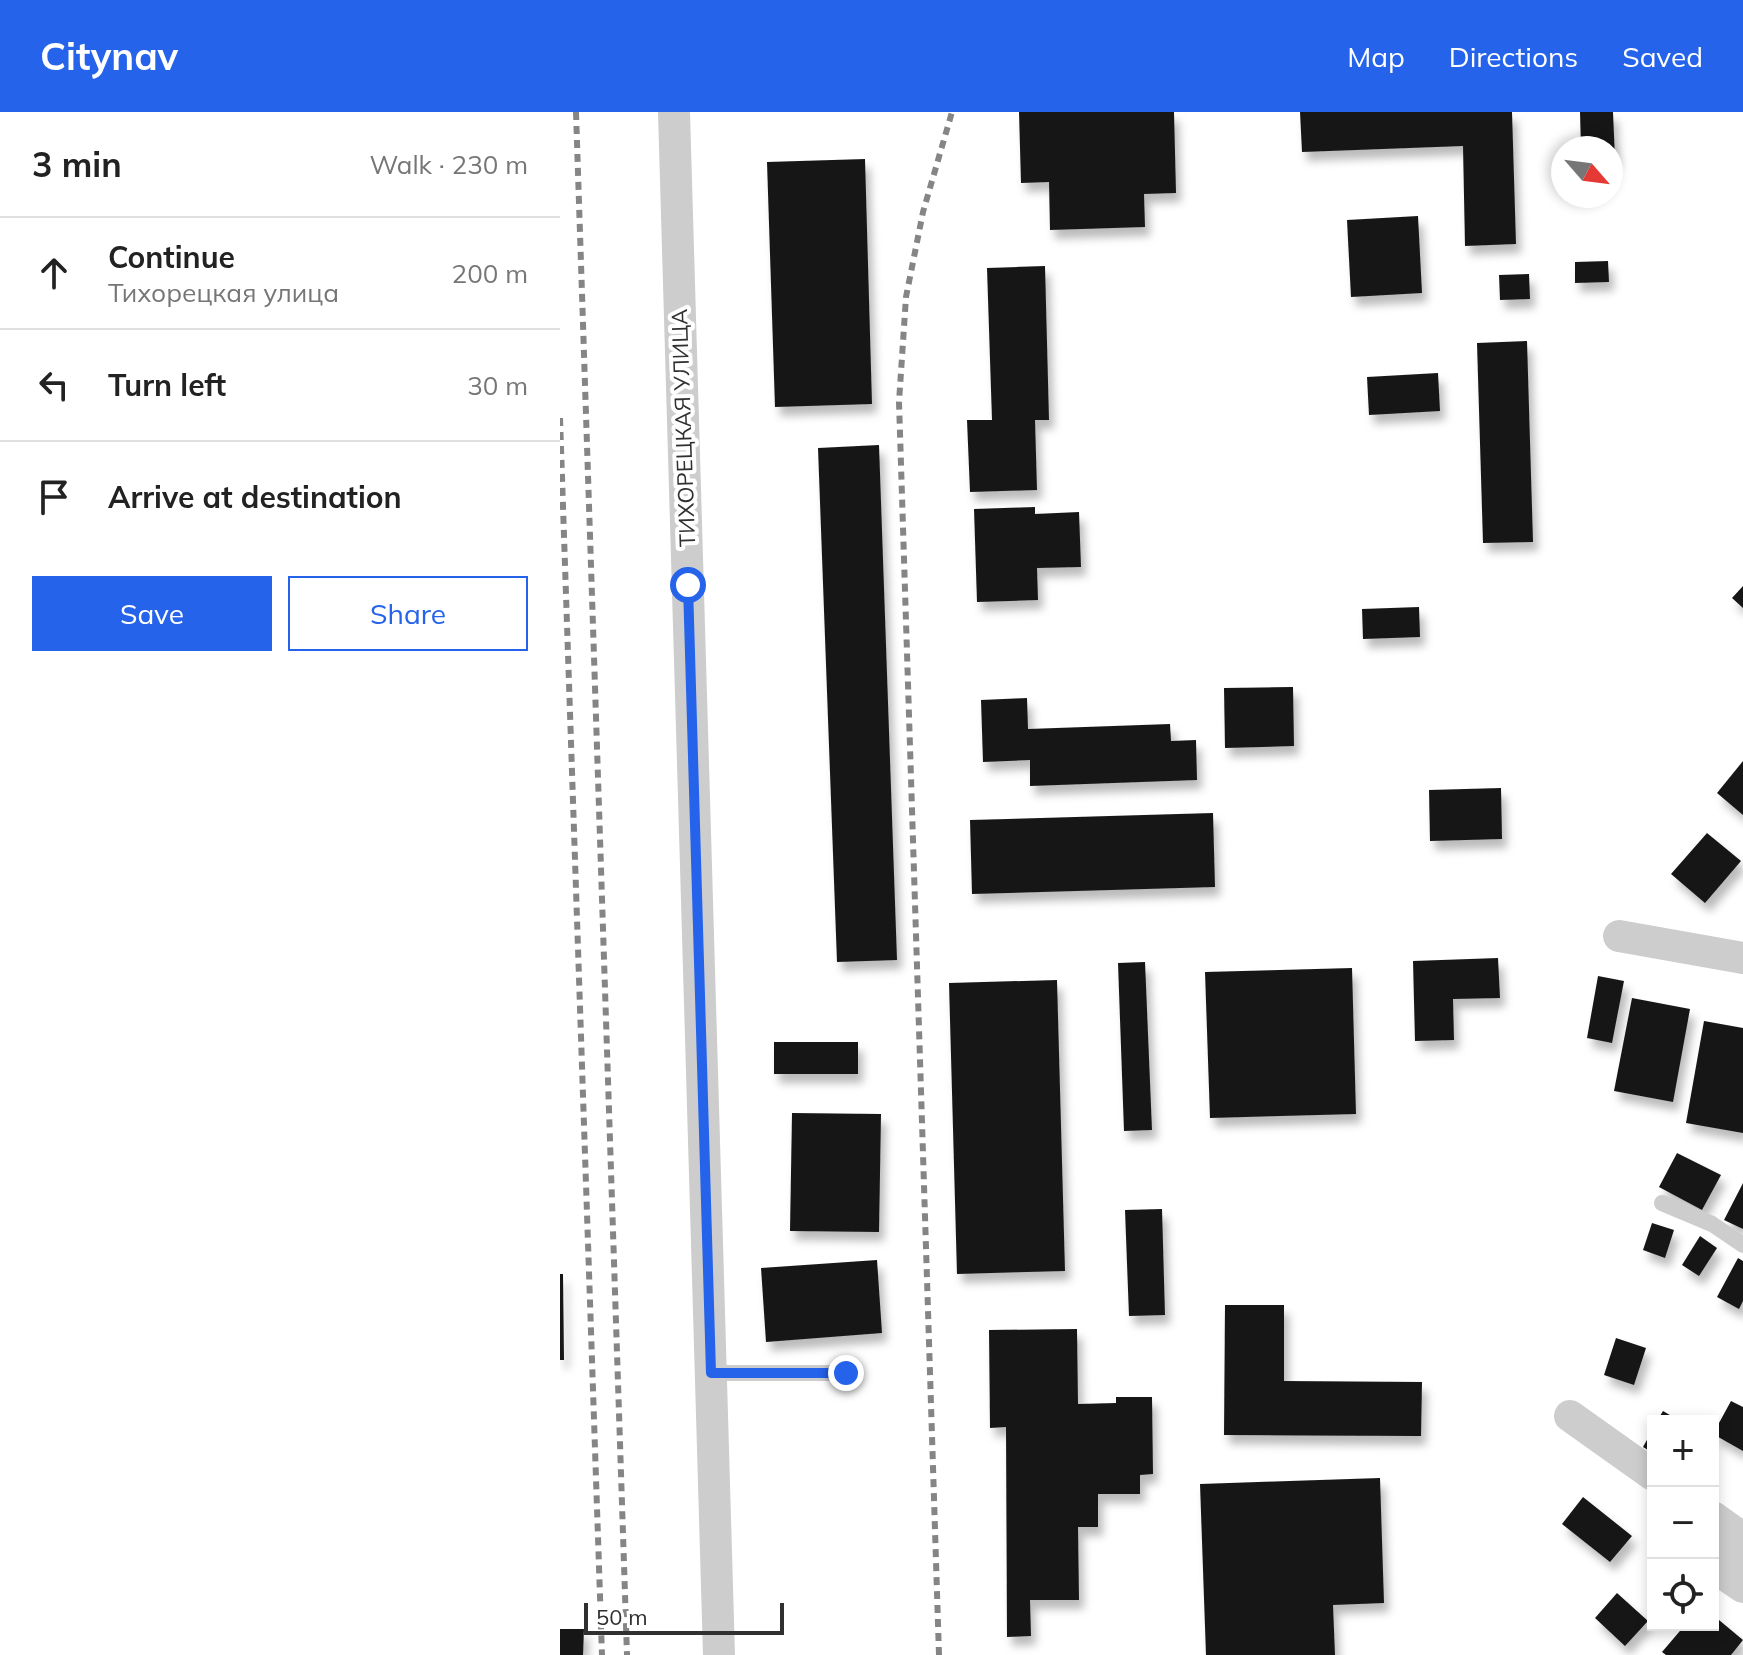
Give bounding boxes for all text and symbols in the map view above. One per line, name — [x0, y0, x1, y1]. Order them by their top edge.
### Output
text: Citynav — [40, 32, 178, 80]
text: Map — [1347, 39, 1405, 74]
text: Directions — [1449, 39, 1578, 74]
text: Saved — [1622, 39, 1703, 74]
north arrow — [1551, 136, 1623, 208]
text: 3 min — [32, 143, 122, 186]
text: Walk · 230 m — [369, 148, 528, 181]
text: Continue — [108, 238, 235, 276]
icon: ahead — [32, 251, 76, 295]
text: 200 m — [452, 257, 528, 290]
text: Тихорецкая улица — [108, 276, 339, 309]
street label: ТИХОРЕЦКАЯ УЛИЦА — [665, 308, 701, 548]
icon: left — [32, 363, 76, 407]
text: Turn left — [108, 366, 226, 404]
text: 30 m — [467, 369, 528, 402]
icon: arrive — [32, 475, 76, 519]
text: Arrive at destination — [108, 478, 402, 516]
route start — [670, 567, 706, 603]
button: Save — [32, 576, 272, 651]
button: Share — [288, 576, 528, 651]
route end — [828, 1355, 864, 1391]
map controls — [1647, 1415, 1719, 1631]
button: + — [1647, 1415, 1719, 1487]
button: − — [1647, 1487, 1719, 1559]
button: locate — [1647, 1559, 1719, 1631]
scale bar — [584, 1599, 784, 1635]
text: 50 m — [596, 1603, 647, 1631]

